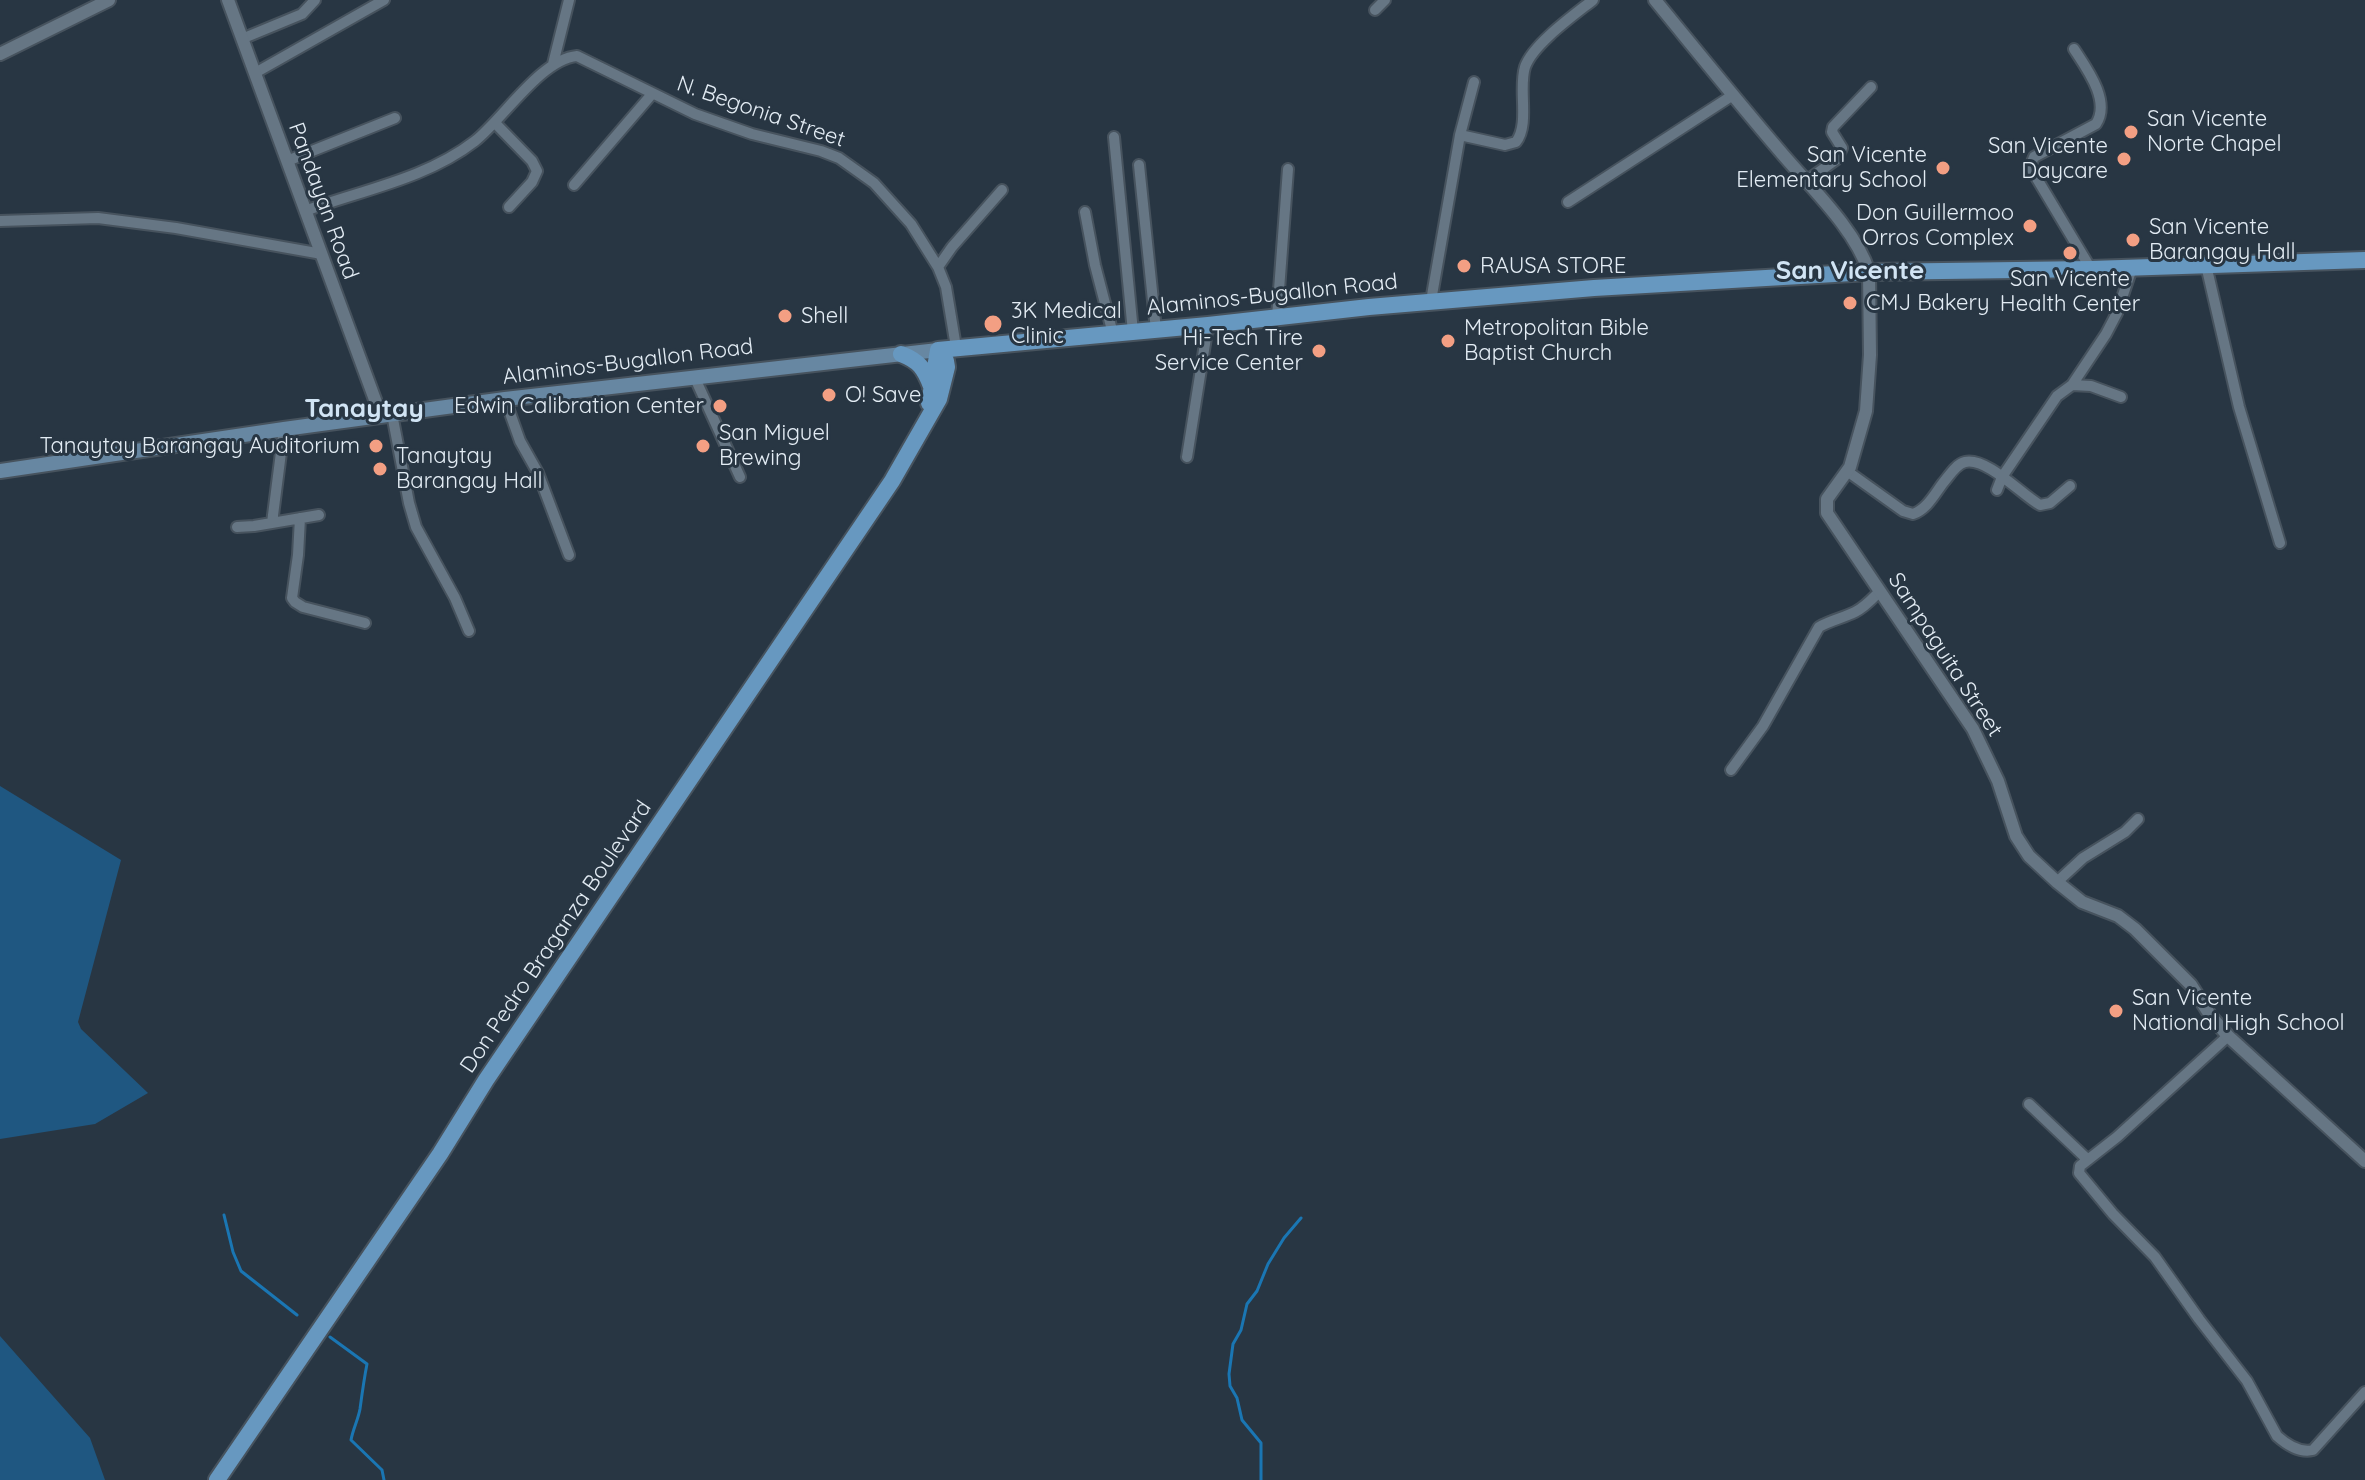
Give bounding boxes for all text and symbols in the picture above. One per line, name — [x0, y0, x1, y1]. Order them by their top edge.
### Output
street label: N. Begonia Street — [673, 71, 849, 153]
place label: San Vicente Norte Chapel — [2147, 106, 2282, 158]
street label: Pandayan Road — [282, 119, 364, 283]
marker: San Vicente Norte Chapel — [2122, 123, 2140, 141]
place label: San Vicente Daycare — [1988, 133, 2108, 184]
place label: San Vicente Elementary School — [1736, 142, 1927, 194]
marker: San Vicente Daycare — [2115, 150, 2133, 168]
marker: San Vicente Elementary School — [1934, 159, 1952, 177]
place label: Don Guillermoo Orros Complex — [1856, 200, 2014, 252]
place label: San Vicente Barangay Hall — [2149, 214, 2296, 266]
marker: Don Guillermoo Orros Complex — [2021, 217, 2039, 235]
marker: San Vicente Barangay Hall — [2124, 231, 2142, 249]
marker: San Vicente Health Center — [2061, 244, 2079, 262]
place label: RAUSA STORE — [1480, 253, 1626, 279]
district label: San Vicente — [1776, 255, 1924, 287]
marker: RAUSA STORE — [1455, 257, 1473, 275]
place label: San Vicente Health Center — [2000, 266, 2140, 318]
street label: Alaminos-Bugallon Road — [1145, 269, 1399, 321]
place label: CMJ Bakery — [1866, 290, 1989, 316]
marker: CMJ Bakery — [1841, 294, 1859, 312]
place label: 3K Medical Clinic — [1011, 298, 1122, 350]
place label: Shell — [801, 303, 848, 329]
marker: Shell — [776, 307, 794, 325]
marker: 3K Medical Clinic — [982, 313, 1004, 335]
place label: Metropolitan Bible Baptist Church — [1464, 315, 1649, 366]
place label: Hi-Tech Tire Service Center — [1155, 325, 1303, 376]
marker: Metropolitan Bible Baptist Church — [1439, 332, 1457, 350]
street label: Alaminos-Bugallon Road — [501, 334, 755, 390]
marker: Hi-Tech Tire Service Center — [1310, 342, 1328, 360]
place label: O! Save — [845, 382, 921, 408]
marker: O! Save — [820, 386, 838, 404]
district label: Tanaytay — [304, 393, 424, 425]
place label: Edwin Calibration Center — [454, 393, 704, 419]
marker: Edwin Calibration Center — [711, 397, 729, 415]
place label: San Miguel Brewing — [719, 420, 830, 472]
place label: Tanaytay Barangay Auditorium — [39, 433, 360, 459]
marker: Tanaytay Barangay Auditorium — [367, 437, 385, 455]
marker: San Miguel Brewing — [694, 437, 712, 455]
place label: Tanaytay Barangay Hall — [396, 443, 543, 494]
marker: Tanaytay Barangay Hall — [371, 460, 389, 478]
street label: Sampaguita Street — [1882, 568, 2008, 742]
street label: Don Pedro Braganza Boulevard — [455, 796, 657, 1078]
place label: San Vicente National High School — [2132, 985, 2345, 1036]
marker: San Vicente National High School — [2107, 1002, 2125, 1020]

